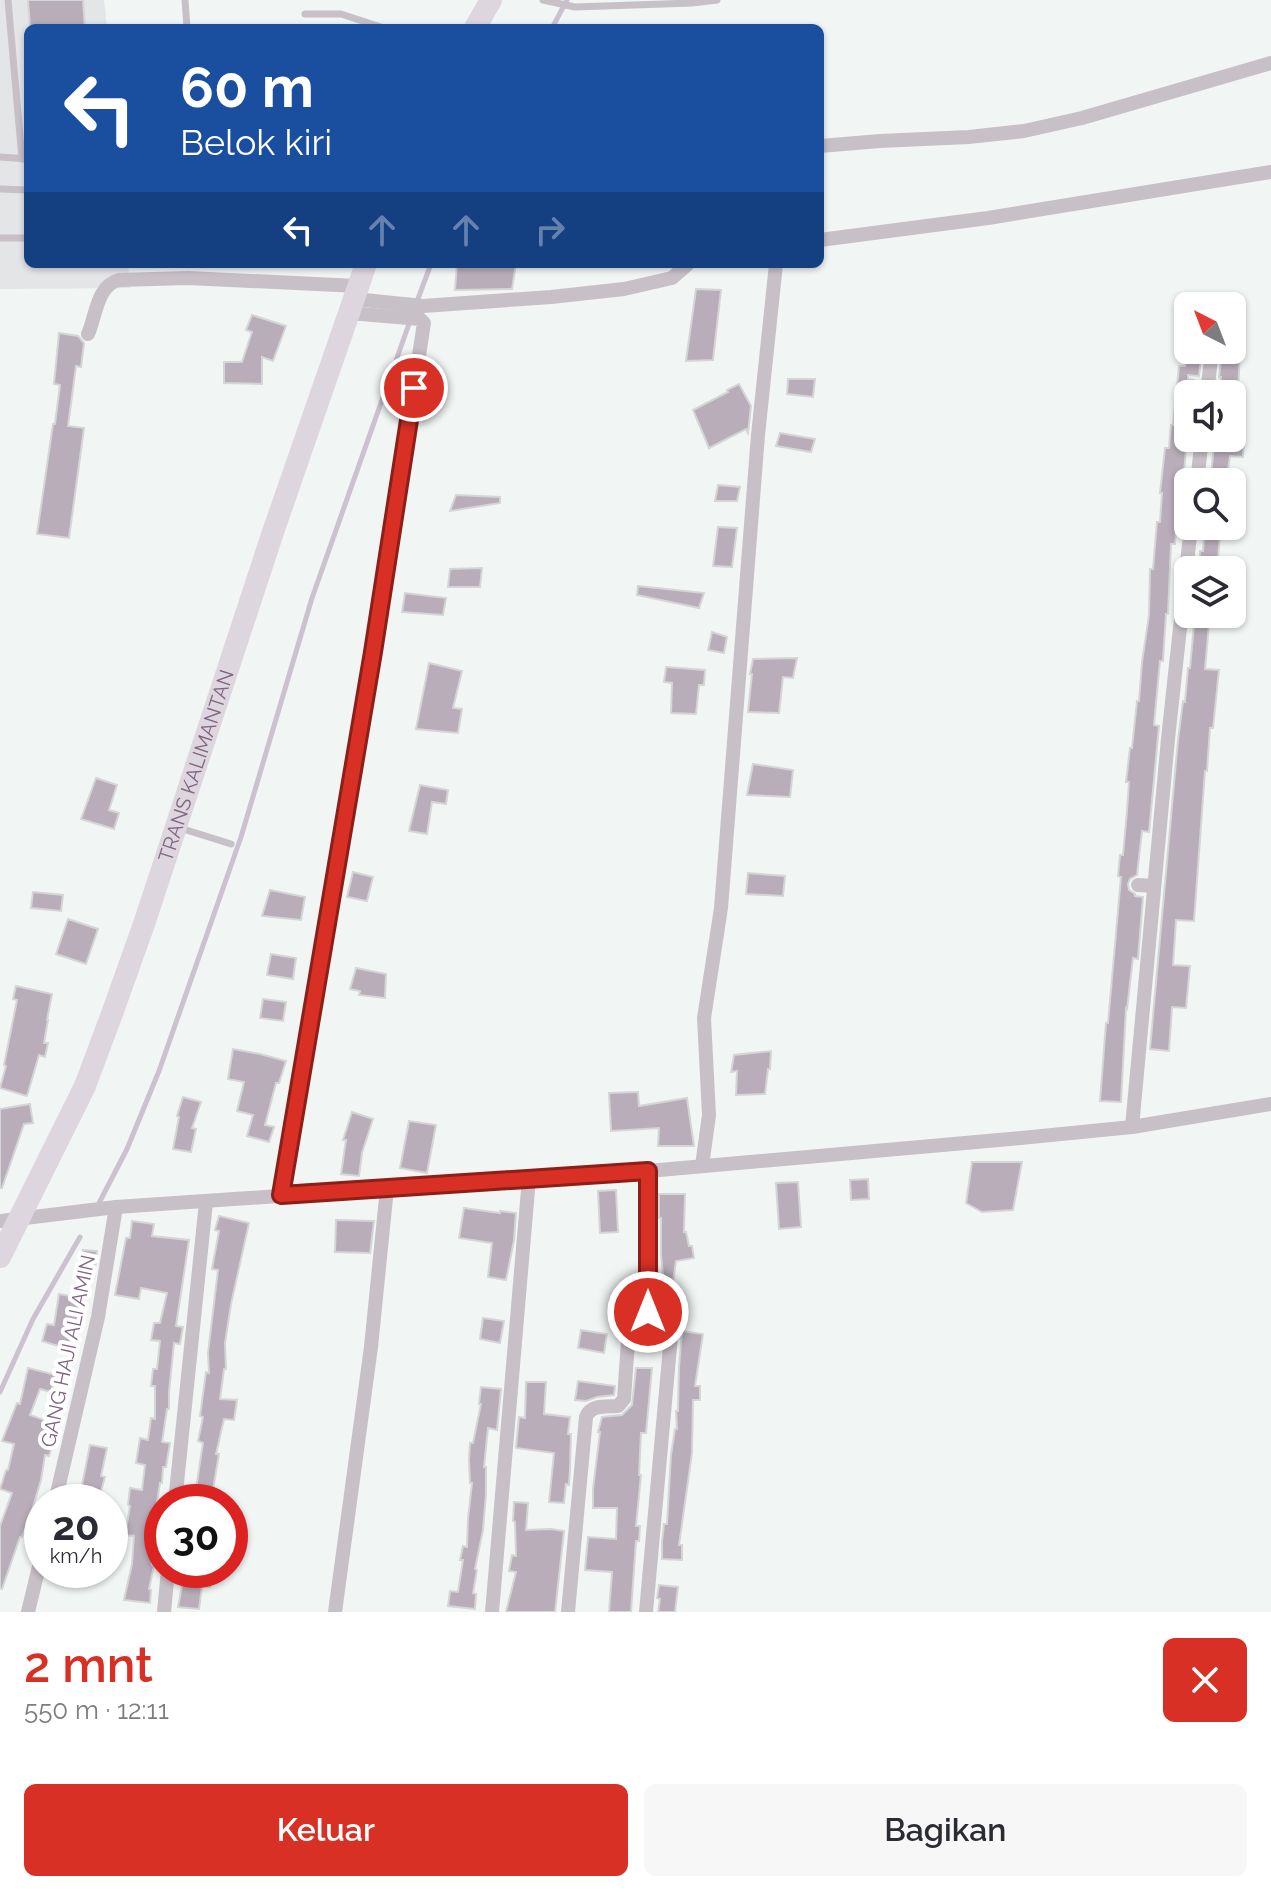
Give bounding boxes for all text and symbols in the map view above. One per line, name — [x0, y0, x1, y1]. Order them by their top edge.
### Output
text: 60 m — [180, 54, 314, 120]
icon: left — [48, 56, 152, 160]
text: Belok kiri — [180, 121, 332, 163]
icon: left — [276, 208, 320, 252]
icon: ahead — [360, 208, 404, 252]
icon: ahead — [444, 208, 488, 252]
icon: right — [528, 208, 572, 252]
north arrow — [1174, 292, 1246, 364]
map controls — [1174, 292, 1246, 628]
pin — [380, 354, 448, 422]
icon: arrive — [392, 366, 436, 410]
button: sound — [1174, 380, 1246, 452]
button: search — [1174, 468, 1246, 540]
button: layers — [1174, 556, 1246, 628]
street label: TRANS KALIMANTAN — [153, 667, 239, 865]
street label: GANG HAJI ALI AMIN — [36, 1253, 100, 1449]
position arrow — [606, 1270, 690, 1354]
speed limit sign: 30 — [144, 1484, 248, 1588]
text: 20 — [52, 1502, 100, 1549]
text: km/h — [50, 1544, 102, 1568]
text: 2 mnt — [24, 1637, 153, 1693]
button: close — [1163, 1638, 1247, 1722]
text: 550 m · 12:11 — [24, 1695, 169, 1725]
button: Keluar — [24, 1784, 628, 1876]
button: Bagikan — [644, 1784, 1247, 1876]

